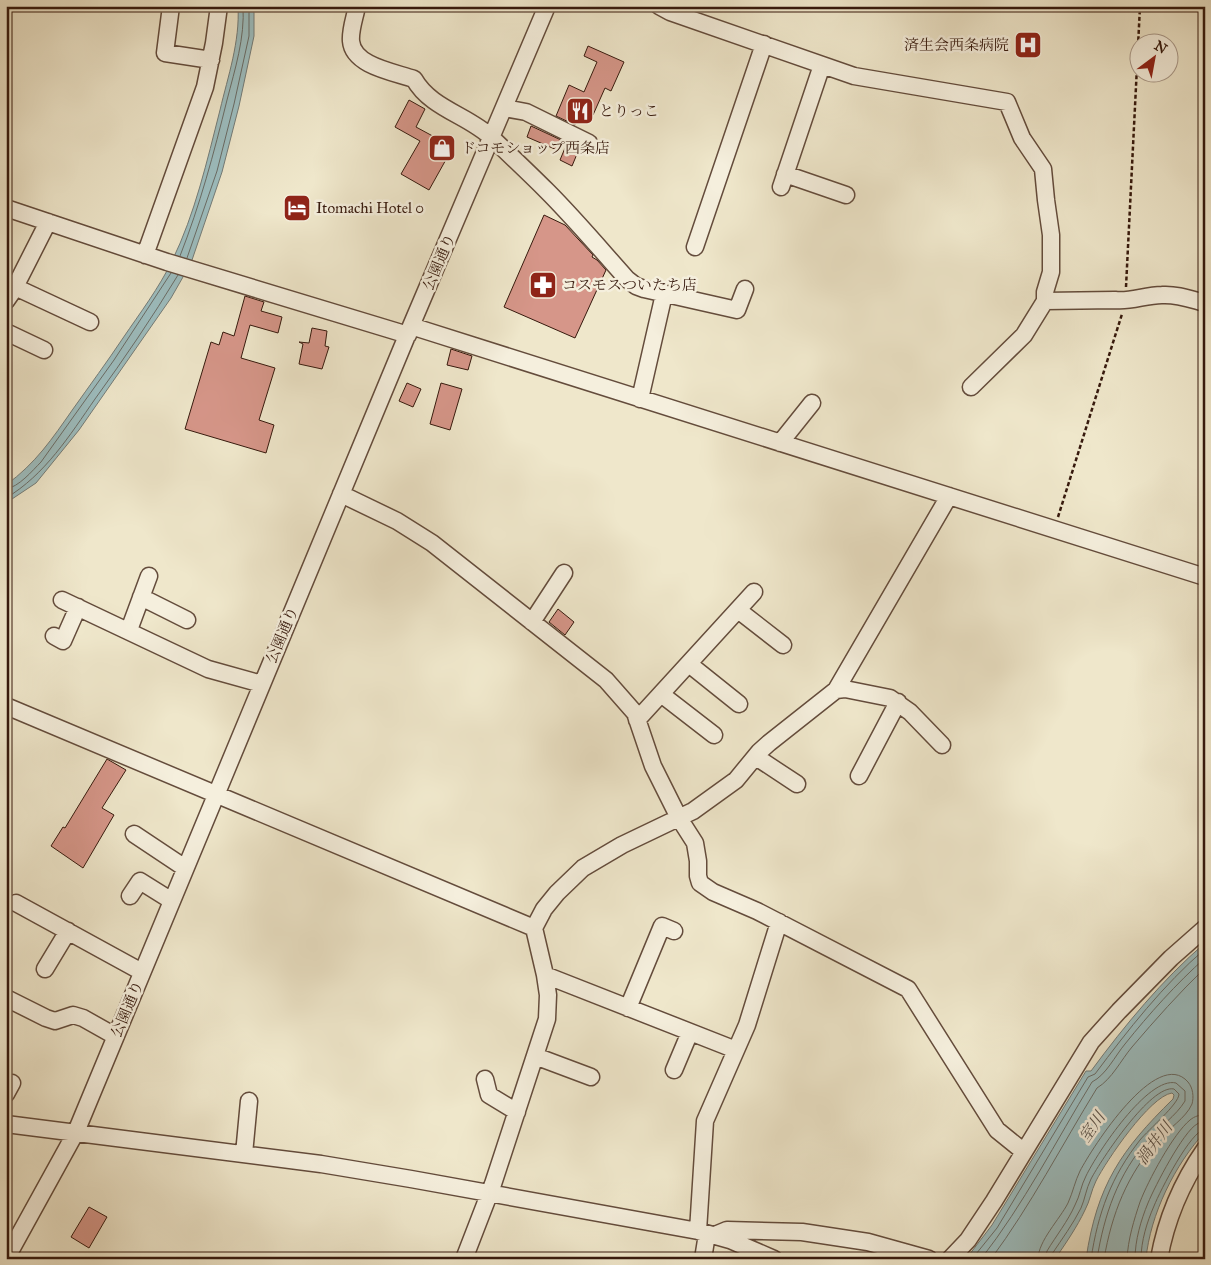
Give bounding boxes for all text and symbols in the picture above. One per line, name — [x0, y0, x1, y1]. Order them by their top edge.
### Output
hospital icon: 済生会西条病院 — [1013, 30, 1043, 60]
north arrow — [1128, 32, 1178, 82]
place label: 済生会西条病院 — [904, 36, 1009, 54]
text: N — [1151, 37, 1170, 58]
restaurant icon: とりっこ — [565, 96, 595, 126]
place label: とりっこ — [599, 102, 659, 120]
shop icon: ドコモショップ西条店 — [427, 133, 457, 163]
place label: ドコモショップ西条店 — [461, 139, 610, 157]
hotel icon: Itomachi Hotel 0 — [282, 193, 312, 223]
place label: Itomachi Hotel 0 — [316, 199, 424, 217]
street label: 公園通り — [419, 231, 459, 293]
pharmacy icon: コスモスついたち店 — [528, 270, 558, 300]
place label: コスモスついたち店 — [562, 276, 697, 294]
street label: 公園通り — [262, 604, 302, 666]
street label: 公園通り — [107, 978, 147, 1040]
water label: 室川 — [1075, 1107, 1110, 1146]
water label: 渦井川 — [1132, 1117, 1177, 1168]

